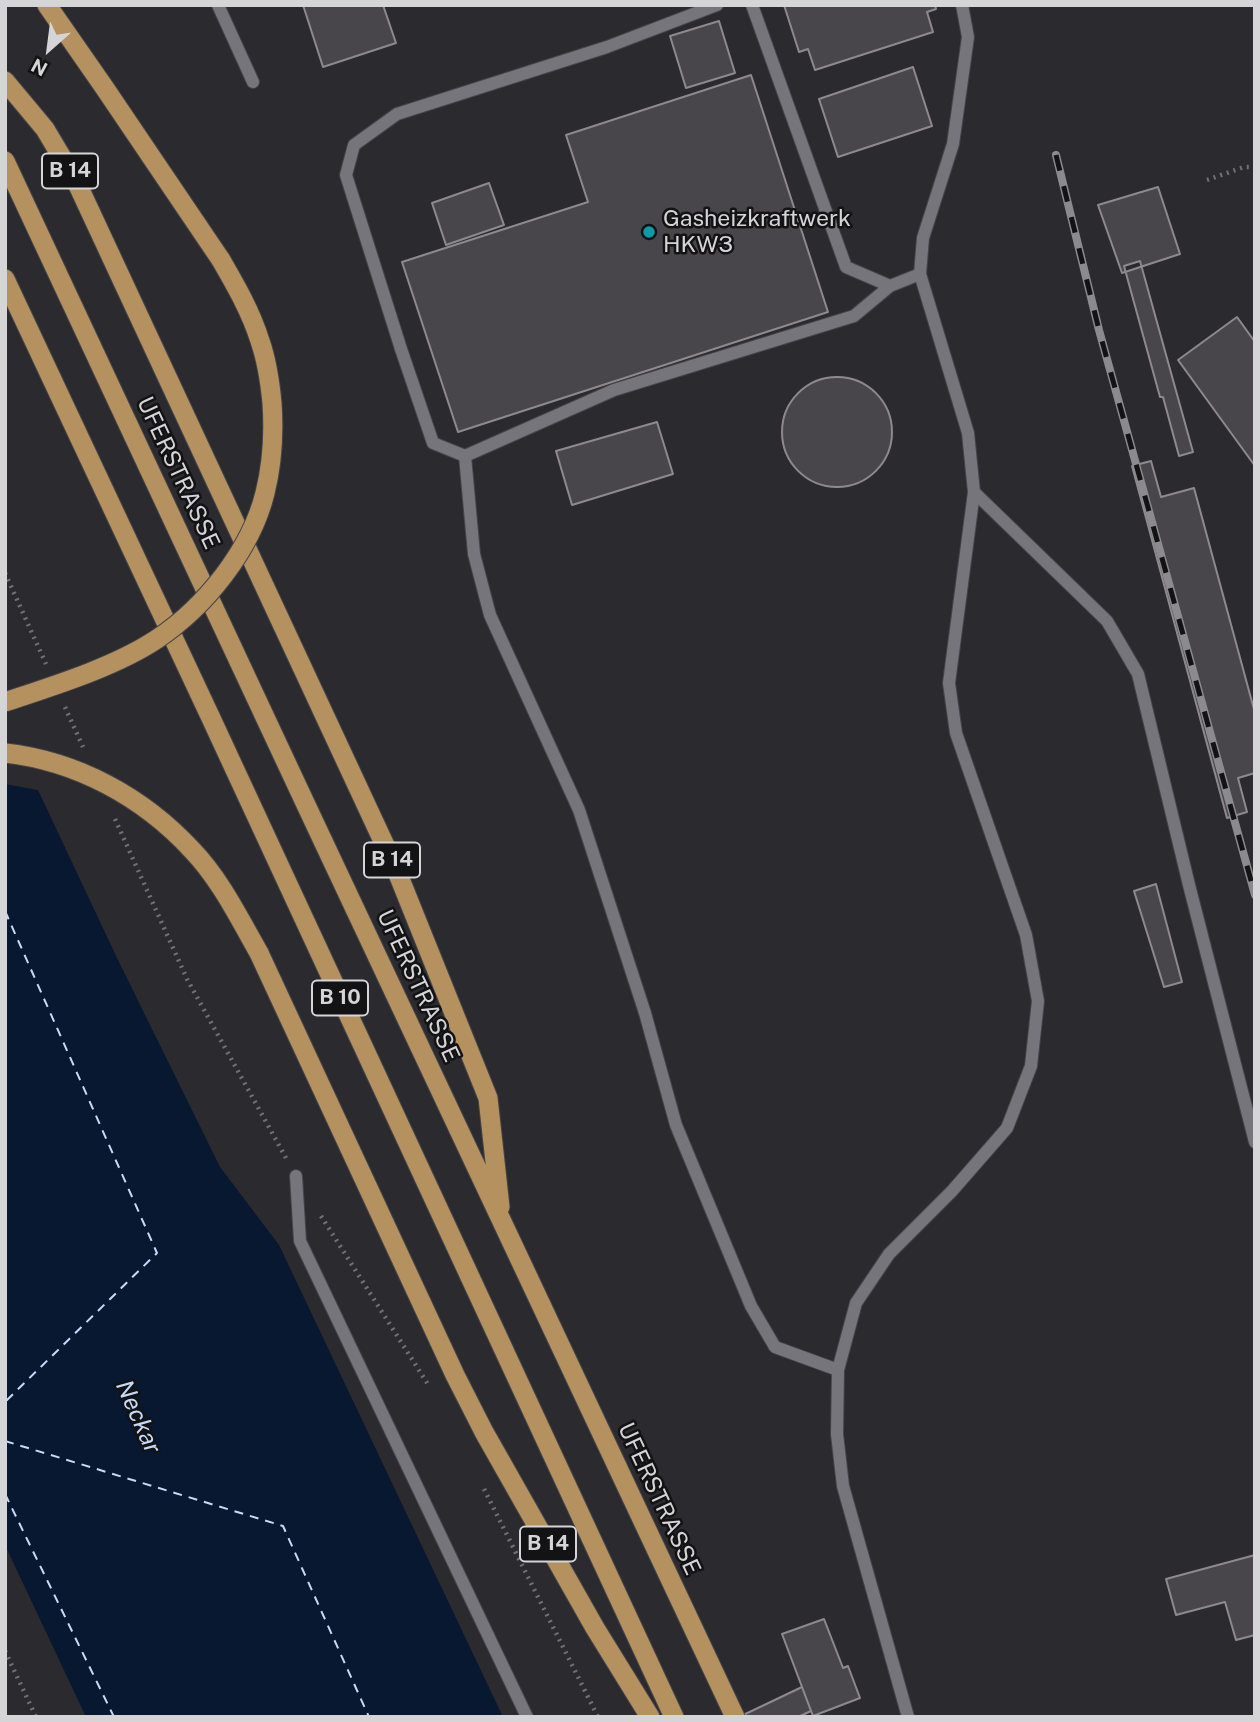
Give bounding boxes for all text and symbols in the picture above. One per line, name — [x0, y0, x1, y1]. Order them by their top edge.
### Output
north arrow — [14, 14, 84, 84]
text: N — [27, 54, 51, 81]
road number: B 14 — [42, 154, 98, 188]
place label: Gasheizkraftwerk HKW3 — [663, 205, 851, 259]
marker: Gasheizkraftwerk HKW3 — [641, 224, 657, 240]
street label: UFERSTRASSE — [131, 392, 225, 554]
road number: B 14 — [364, 842, 420, 878]
street label: UFERSTRASSE — [371, 905, 465, 1067]
road number: B 10 — [312, 981, 368, 1016]
water label: Neckar — [109, 1376, 167, 1458]
street label: UFERSTRASSE — [612, 1418, 706, 1580]
road number: B 14 — [520, 1526, 576, 1562]

